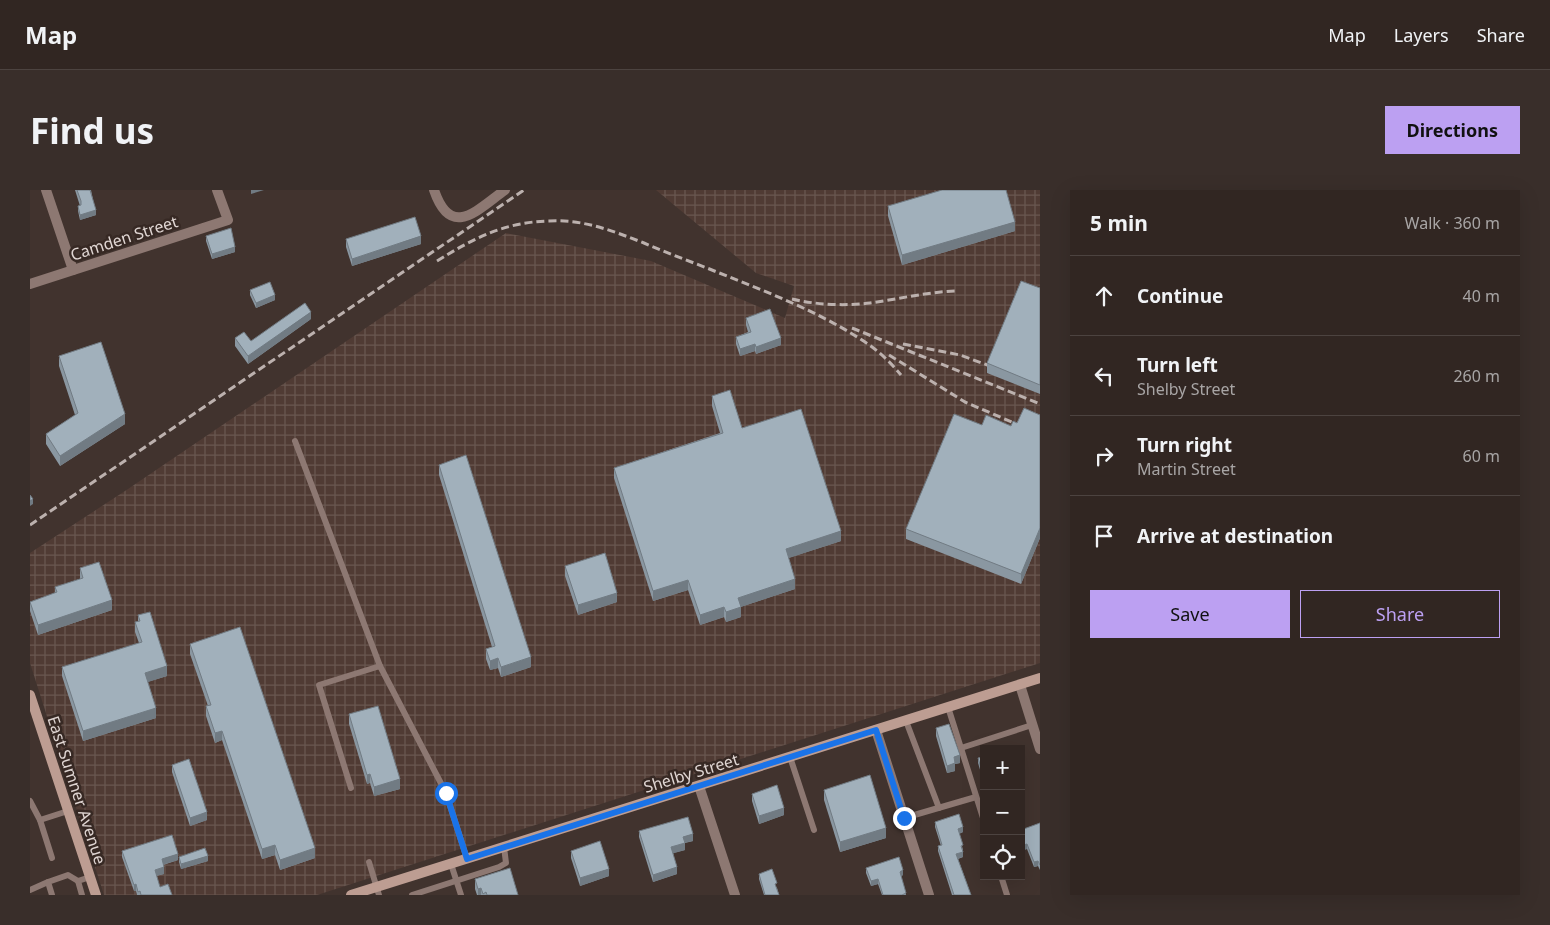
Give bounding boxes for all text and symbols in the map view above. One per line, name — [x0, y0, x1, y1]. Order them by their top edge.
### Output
text: Map — [25, 18, 77, 51]
text: Map — [1328, 23, 1366, 47]
text: Layers — [1394, 23, 1449, 47]
text: Share — [1477, 23, 1525, 47]
button: Directions — [1385, 106, 1520, 154]
text: Find us — [30, 107, 154, 154]
text: 5 min — [1090, 209, 1148, 237]
street label: Camden Street — [68, 210, 181, 266]
text: Walk · 360 m — [1405, 212, 1500, 234]
icon: ahead — [1090, 282, 1118, 310]
text: Continue — [1137, 283, 1223, 309]
text: 40 m — [1463, 285, 1500, 307]
text: Turn left — [1137, 352, 1218, 378]
icon: left — [1090, 362, 1118, 390]
text: 260 m — [1453, 365, 1500, 387]
text: Shelby Street — [1137, 378, 1235, 400]
text: Turn right — [1137, 432, 1232, 458]
icon: right — [1090, 442, 1118, 470]
text: 60 m — [1463, 445, 1500, 467]
text: Martin Street — [1137, 458, 1236, 480]
icon: arrive — [1090, 522, 1118, 550]
text: Arrive at destination — [1137, 523, 1333, 549]
button: Save — [1090, 590, 1290, 638]
button: Share — [1300, 590, 1500, 638]
street label: East Sumner Avenue — [43, 713, 111, 867]
map controls — [980, 745, 1025, 880]
button: + — [980, 745, 1025, 790]
street label: Shelby Street — [641, 748, 741, 798]
route start — [435, 782, 458, 805]
button: − — [980, 790, 1025, 835]
route end — [893, 807, 916, 830]
button: locate — [980, 835, 1025, 880]

